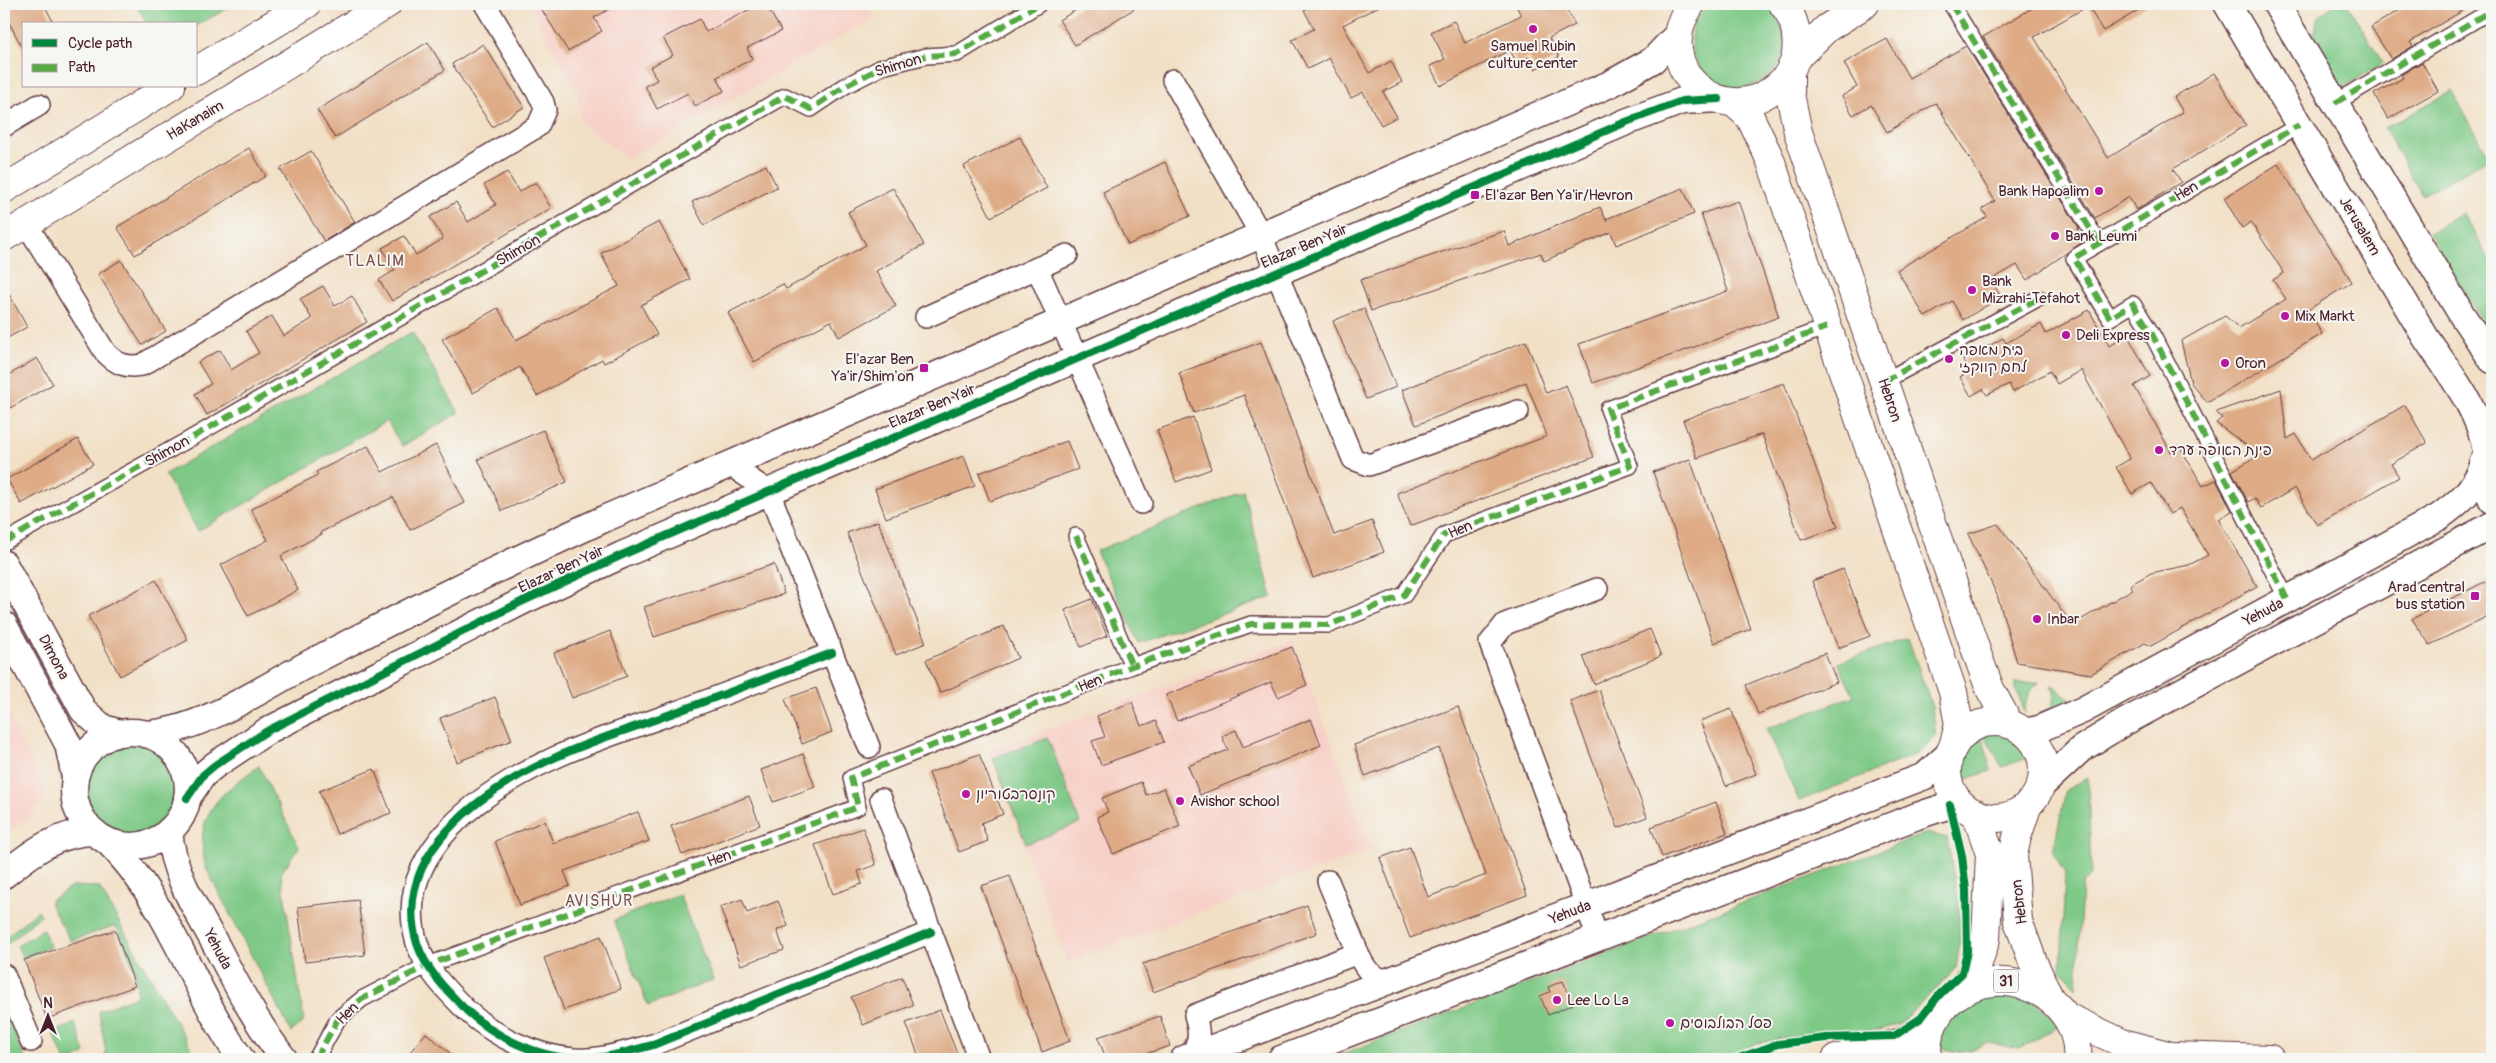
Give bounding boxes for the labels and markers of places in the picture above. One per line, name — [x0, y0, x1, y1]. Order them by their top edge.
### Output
marker: Samuel Rubin culture center — [1527, 23, 1539, 35]
place label: Samuel Rubin culture center — [1488, 37, 1579, 73]
place label: Bank Hapoalim — [1998, 182, 2089, 201]
marker: Bank Hapoalim — [2093, 185, 2105, 197]
place label: El'azar Ben Ya'ir/Hevron — [1485, 186, 1633, 205]
marker: El'azar Ben Ya'ir/Hevron — [1469, 189, 1481, 201]
place label: Bank Leumi — [2065, 227, 2137, 246]
marker: Bank Leumi — [2049, 230, 2061, 242]
place label: Bank Mizrahi-Tefahot — [1982, 272, 2081, 308]
marker: Bank Mizrahi-Tefahot — [1966, 284, 1978, 296]
place label: Mix Markt — [2295, 307, 2356, 326]
marker: Mix Markt — [2279, 310, 2291, 322]
place label: Deli Express — [2076, 326, 2150, 345]
marker: Deli Express — [2060, 329, 2072, 341]
place label: בית מאפה לחם קווקזי — [1959, 341, 2028, 377]
place label: El'azar Ben Ya'ir/Shim'on — [831, 350, 914, 386]
marker: בית מאפה לחם קווקזי — [1943, 353, 1955, 365]
place label: Oron — [2235, 354, 2266, 373]
marker: Oron — [2219, 357, 2231, 369]
marker: El'azar Ben Ya'ir/Shim'on — [918, 362, 930, 374]
place label: פינת האופה ערד — [2169, 441, 2272, 460]
marker: פינת האופה ערד — [2153, 444, 2165, 456]
place label: Arad central bus station — [2387, 578, 2465, 614]
marker: Arad central bus station — [2469, 590, 2481, 602]
place label: Inbar — [2047, 610, 2080, 629]
marker: Inbar — [2031, 613, 2043, 625]
place label: קונסרבטוריון — [976, 785, 1056, 804]
marker: קונסרבטוריון — [960, 788, 972, 800]
place label: Avishor school — [1190, 792, 1280, 811]
marker: Avishor school — [1174, 795, 1186, 807]
place label: Lee Lo La — [1567, 991, 1629, 1010]
marker: Lee Lo La — [1551, 994, 1563, 1006]
place label: פסל הבולבוסים — [1680, 1014, 1772, 1033]
marker: פסל הבולבוסים — [1664, 1017, 1676, 1029]

